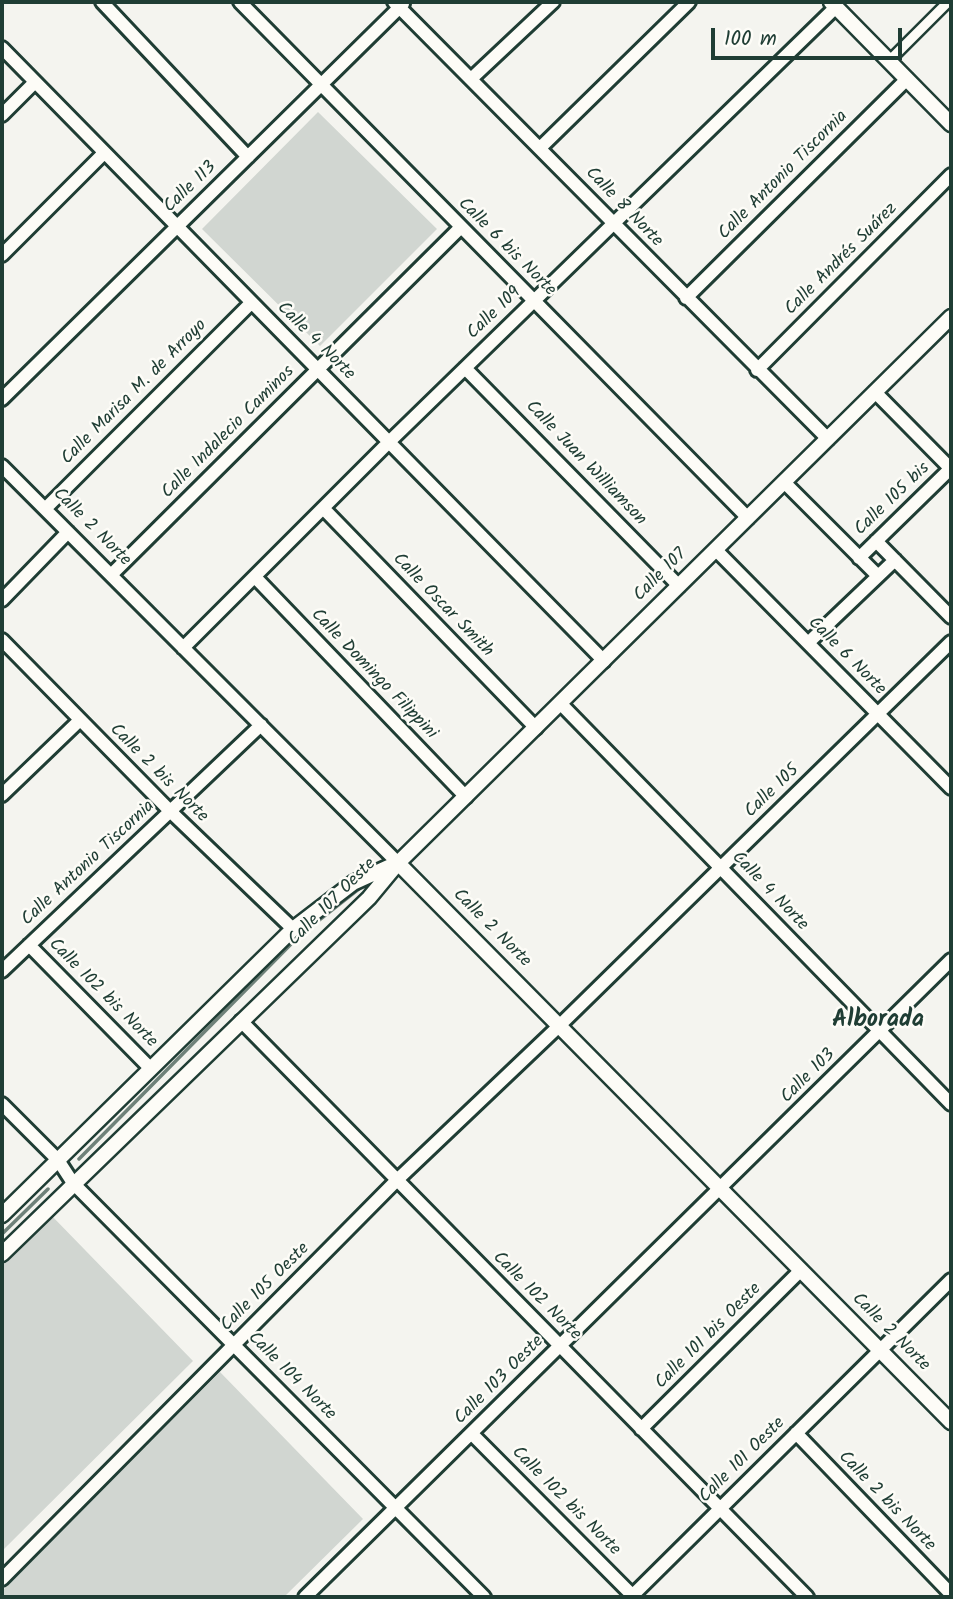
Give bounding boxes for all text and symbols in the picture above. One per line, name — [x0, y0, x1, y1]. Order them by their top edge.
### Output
scale bar — [715, 14, 906, 58]
text: 100 m — [724, 23, 777, 56]
street label: Calle Antonio Tiscornia — [715, 107, 853, 245]
street label: Calle 113 — [160, 158, 222, 218]
street label: Calle 8 Norte — [580, 164, 666, 252]
street label: Calle 6 bis Norte — [452, 194, 560, 302]
street label: Calle Andrés Suárez — [781, 199, 903, 321]
street label: Calle 109 — [463, 283, 527, 345]
street label: Calle 4 Norte — [271, 298, 359, 386]
street label: Calle Marisa M. de Arroyo — [58, 316, 212, 470]
street label: Calle Indalecio Caminos — [158, 362, 300, 504]
street label: Calle Juan Williamson — [520, 397, 650, 531]
street label: Calle 105 bis — [851, 459, 935, 541]
street label: Calle 2 Norte — [47, 484, 135, 572]
street label: Calle 107 — [630, 545, 692, 607]
street label: Calle Oscar Smith — [387, 549, 497, 663]
street label: Calle Domingo Filippini — [305, 605, 441, 745]
street label: Calle 6 Norte — [802, 613, 890, 701]
street label: Calle 2 bis Norte — [104, 720, 212, 828]
street label: Calle 105 — [741, 761, 805, 823]
street label: Calle Antonio Tiscornia — [18, 797, 160, 931]
street label: Calle 4 Norte — [726, 848, 812, 936]
street label: Calle 107 Oeste — [285, 855, 381, 951]
street label: Calle 2 Norte — [447, 885, 535, 973]
street label: Calle 102 bis Norte — [43, 935, 161, 1053]
district label: Alborada — [832, 1008, 924, 1036]
street label: Calle 103 — [777, 1045, 841, 1109]
street label: Calle 105 Oeste — [217, 1239, 315, 1337]
street label: Calle 102 Norte — [487, 1248, 585, 1346]
street label: Calle 101 bis Oeste — [651, 1279, 767, 1395]
street label: Calle 2 Norte — [846, 1289, 934, 1377]
street label: Calle 104 Norte — [242, 1328, 340, 1426]
street label: Calle 103 Oeste — [451, 1332, 549, 1430]
street label: Calle 101 Oeste — [695, 1413, 791, 1509]
street label: Calle 102 bis Norte — [506, 1443, 624, 1561]
street label: Calle 2 bis Norte — [833, 1447, 939, 1557]

